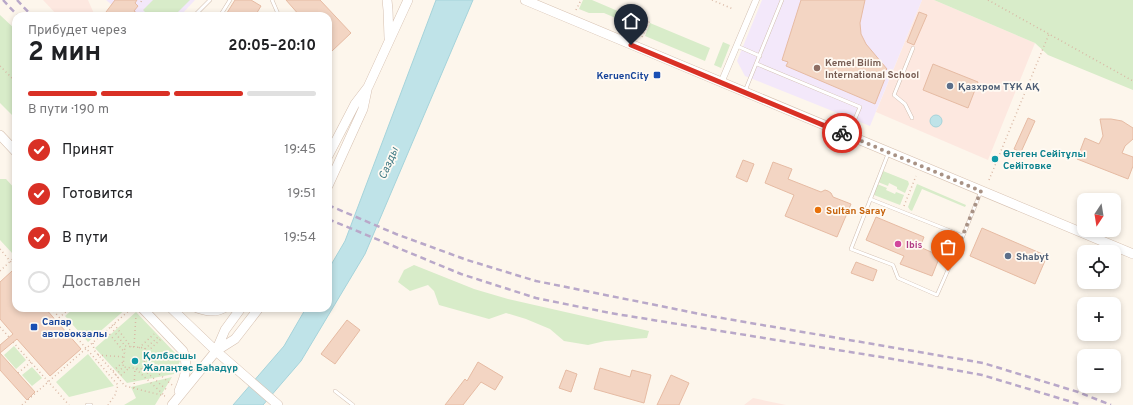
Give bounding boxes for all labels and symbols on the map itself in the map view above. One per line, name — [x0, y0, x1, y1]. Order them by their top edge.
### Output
pin — [614, 4, 648, 45]
place label: Kemel Bilim International School — [825, 57, 919, 82]
marker: Kemel Bilim International School — [812, 63, 822, 73]
place label: KeruenCity — [597, 70, 649, 83]
marker: KeruenCity — [652, 70, 662, 80]
marker: Қазхром ТҰК АҚ — [945, 81, 955, 91]
place label: Қазхром ТҰК АҚ — [958, 81, 1040, 94]
courier — [822, 113, 862, 153]
water label: Сазды — [376, 145, 402, 182]
place label: Өтеген Сейітұлы Сейітовке — [1003, 148, 1086, 173]
marker: Өтеген Сейітұлы Сейітовке — [990, 154, 1000, 164]
north arrow — [1077, 193, 1121, 237]
marker: Sultan Saray — [813, 205, 823, 215]
place label: Sultan Saray — [826, 205, 886, 218]
pin — [931, 230, 965, 271]
marker: Ibis — [893, 239, 903, 249]
place label: Ibis — [906, 239, 923, 252]
marker: Shabyt — [1003, 251, 1013, 261]
place label: Shabyt — [1016, 251, 1049, 264]
place label: Сапар автовокзалы — [42, 316, 107, 341]
marker: Сапар автовокзалы — [29, 322, 39, 332]
place label: Қолбасшы Жалаңтөс Баһадүр — [143, 350, 238, 375]
marker: Қолбасшы Жалаңтөс Баһадүр — [130, 356, 140, 366]

